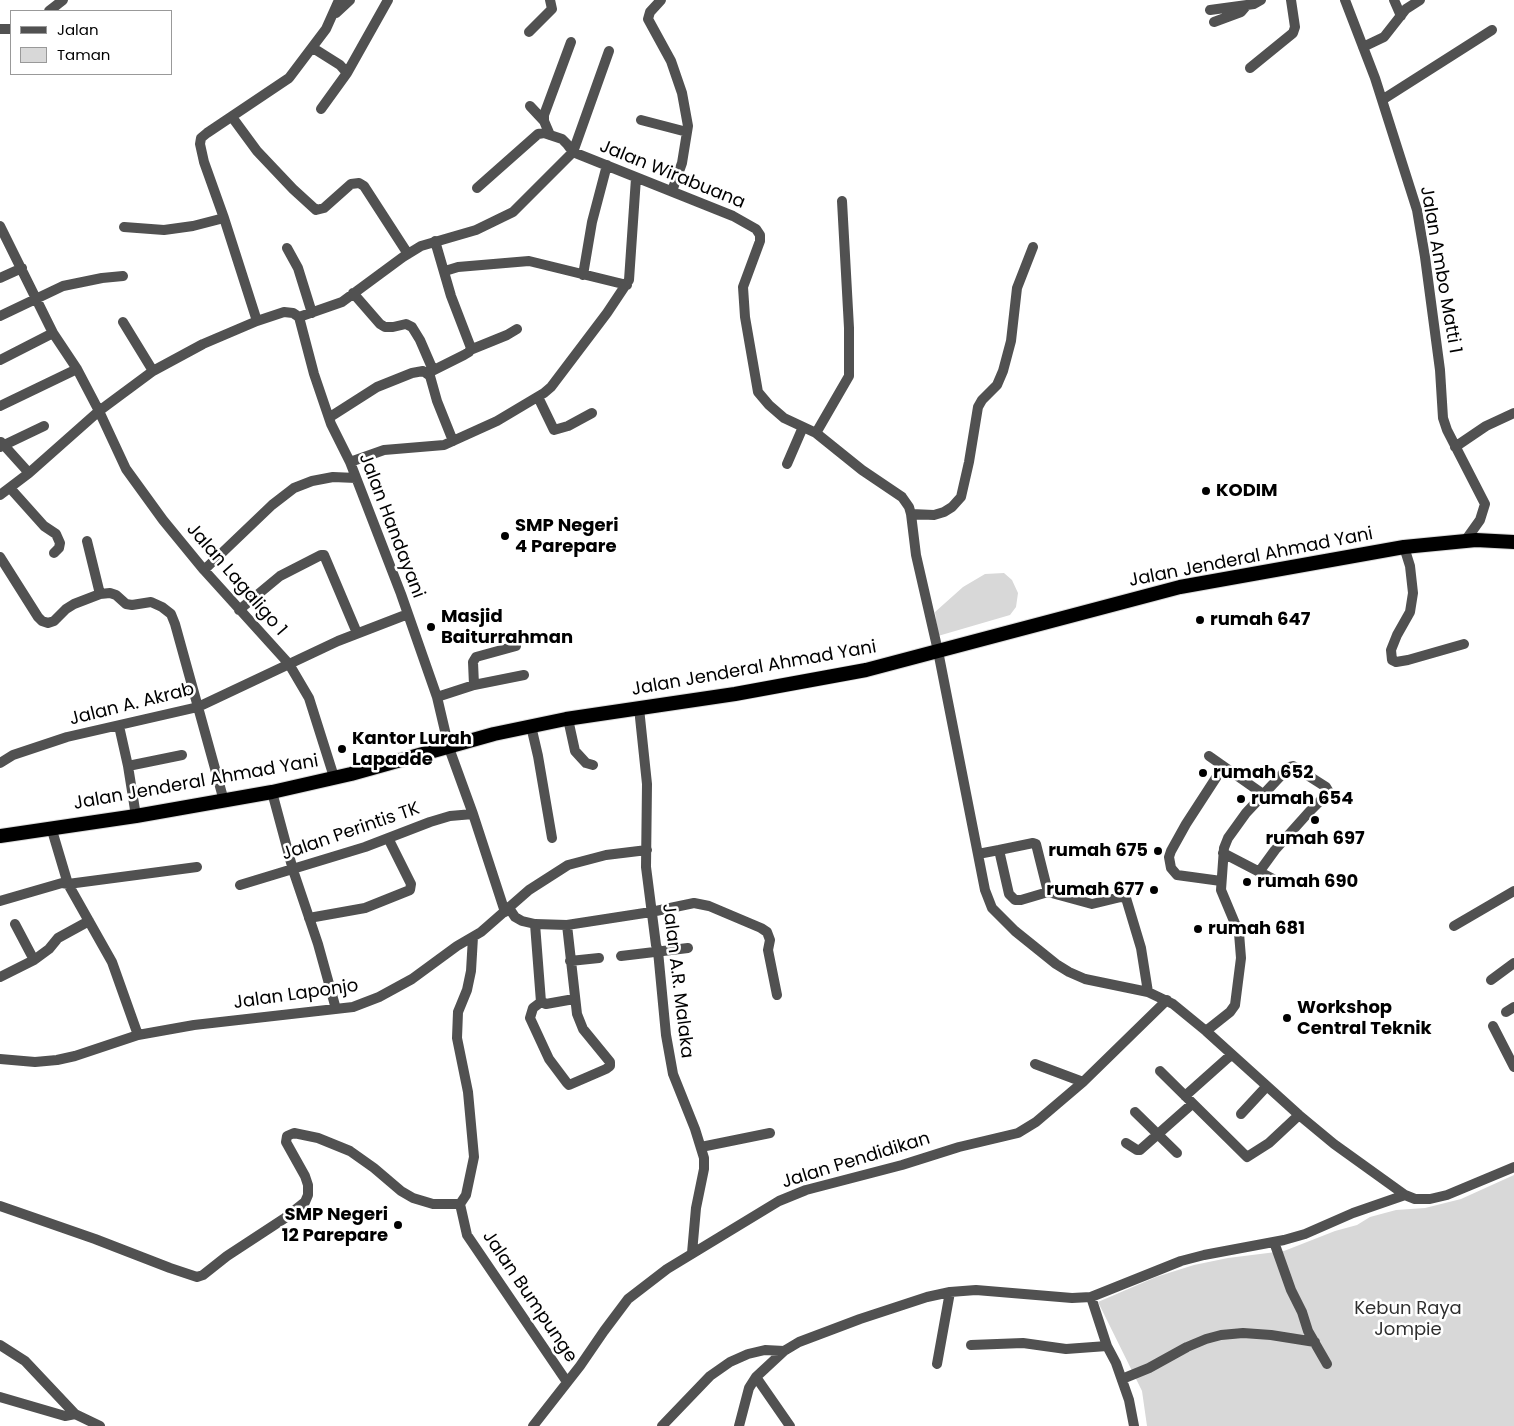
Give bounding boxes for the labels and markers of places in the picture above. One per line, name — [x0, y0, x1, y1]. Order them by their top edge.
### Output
place label: KODIM — [1216, 480, 1278, 502]
marker: KODIM — [1200, 485, 1212, 497]
place label: SMP Negeri 4 Parepare — [515, 515, 619, 558]
marker: SMP Negeri 4 Parepare — [499, 530, 511, 542]
place label: Masjid Baiturrahman — [441, 606, 573, 649]
place label: rumah 647 — [1210, 609, 1310, 631]
marker: rumah 647 — [1194, 614, 1206, 626]
marker: Masjid Baiturrahman — [425, 621, 437, 633]
place label: Kantor Lurah Lapadde — [352, 728, 472, 771]
marker: Kantor Lurah Lapadde — [336, 743, 348, 755]
place label: rumah 652 — [1213, 762, 1314, 784]
marker: rumah 652 — [1197, 767, 1209, 779]
place label: rumah 654 — [1251, 788, 1353, 810]
marker: rumah 654 — [1235, 793, 1247, 805]
marker: rumah 697 — [1309, 814, 1321, 826]
place label: rumah 697 — [1265, 828, 1365, 850]
place label: rumah 675 — [1048, 840, 1148, 862]
marker: rumah 675 — [1152, 845, 1164, 857]
place label: rumah 690 — [1257, 871, 1358, 893]
marker: rumah 690 — [1241, 876, 1253, 888]
place label: rumah 677 — [1046, 879, 1144, 901]
marker: rumah 677 — [1148, 884, 1160, 896]
place label: rumah 681 — [1208, 918, 1305, 940]
marker: rumah 681 — [1192, 923, 1204, 935]
place label: Workshop Central Teknik — [1297, 997, 1432, 1040]
marker: Workshop Central Teknik — [1281, 1012, 1293, 1024]
place label: SMP Negeri 12 Parepare — [282, 1204, 388, 1246]
marker: SMP Negeri 12 Parepare — [392, 1219, 404, 1231]

